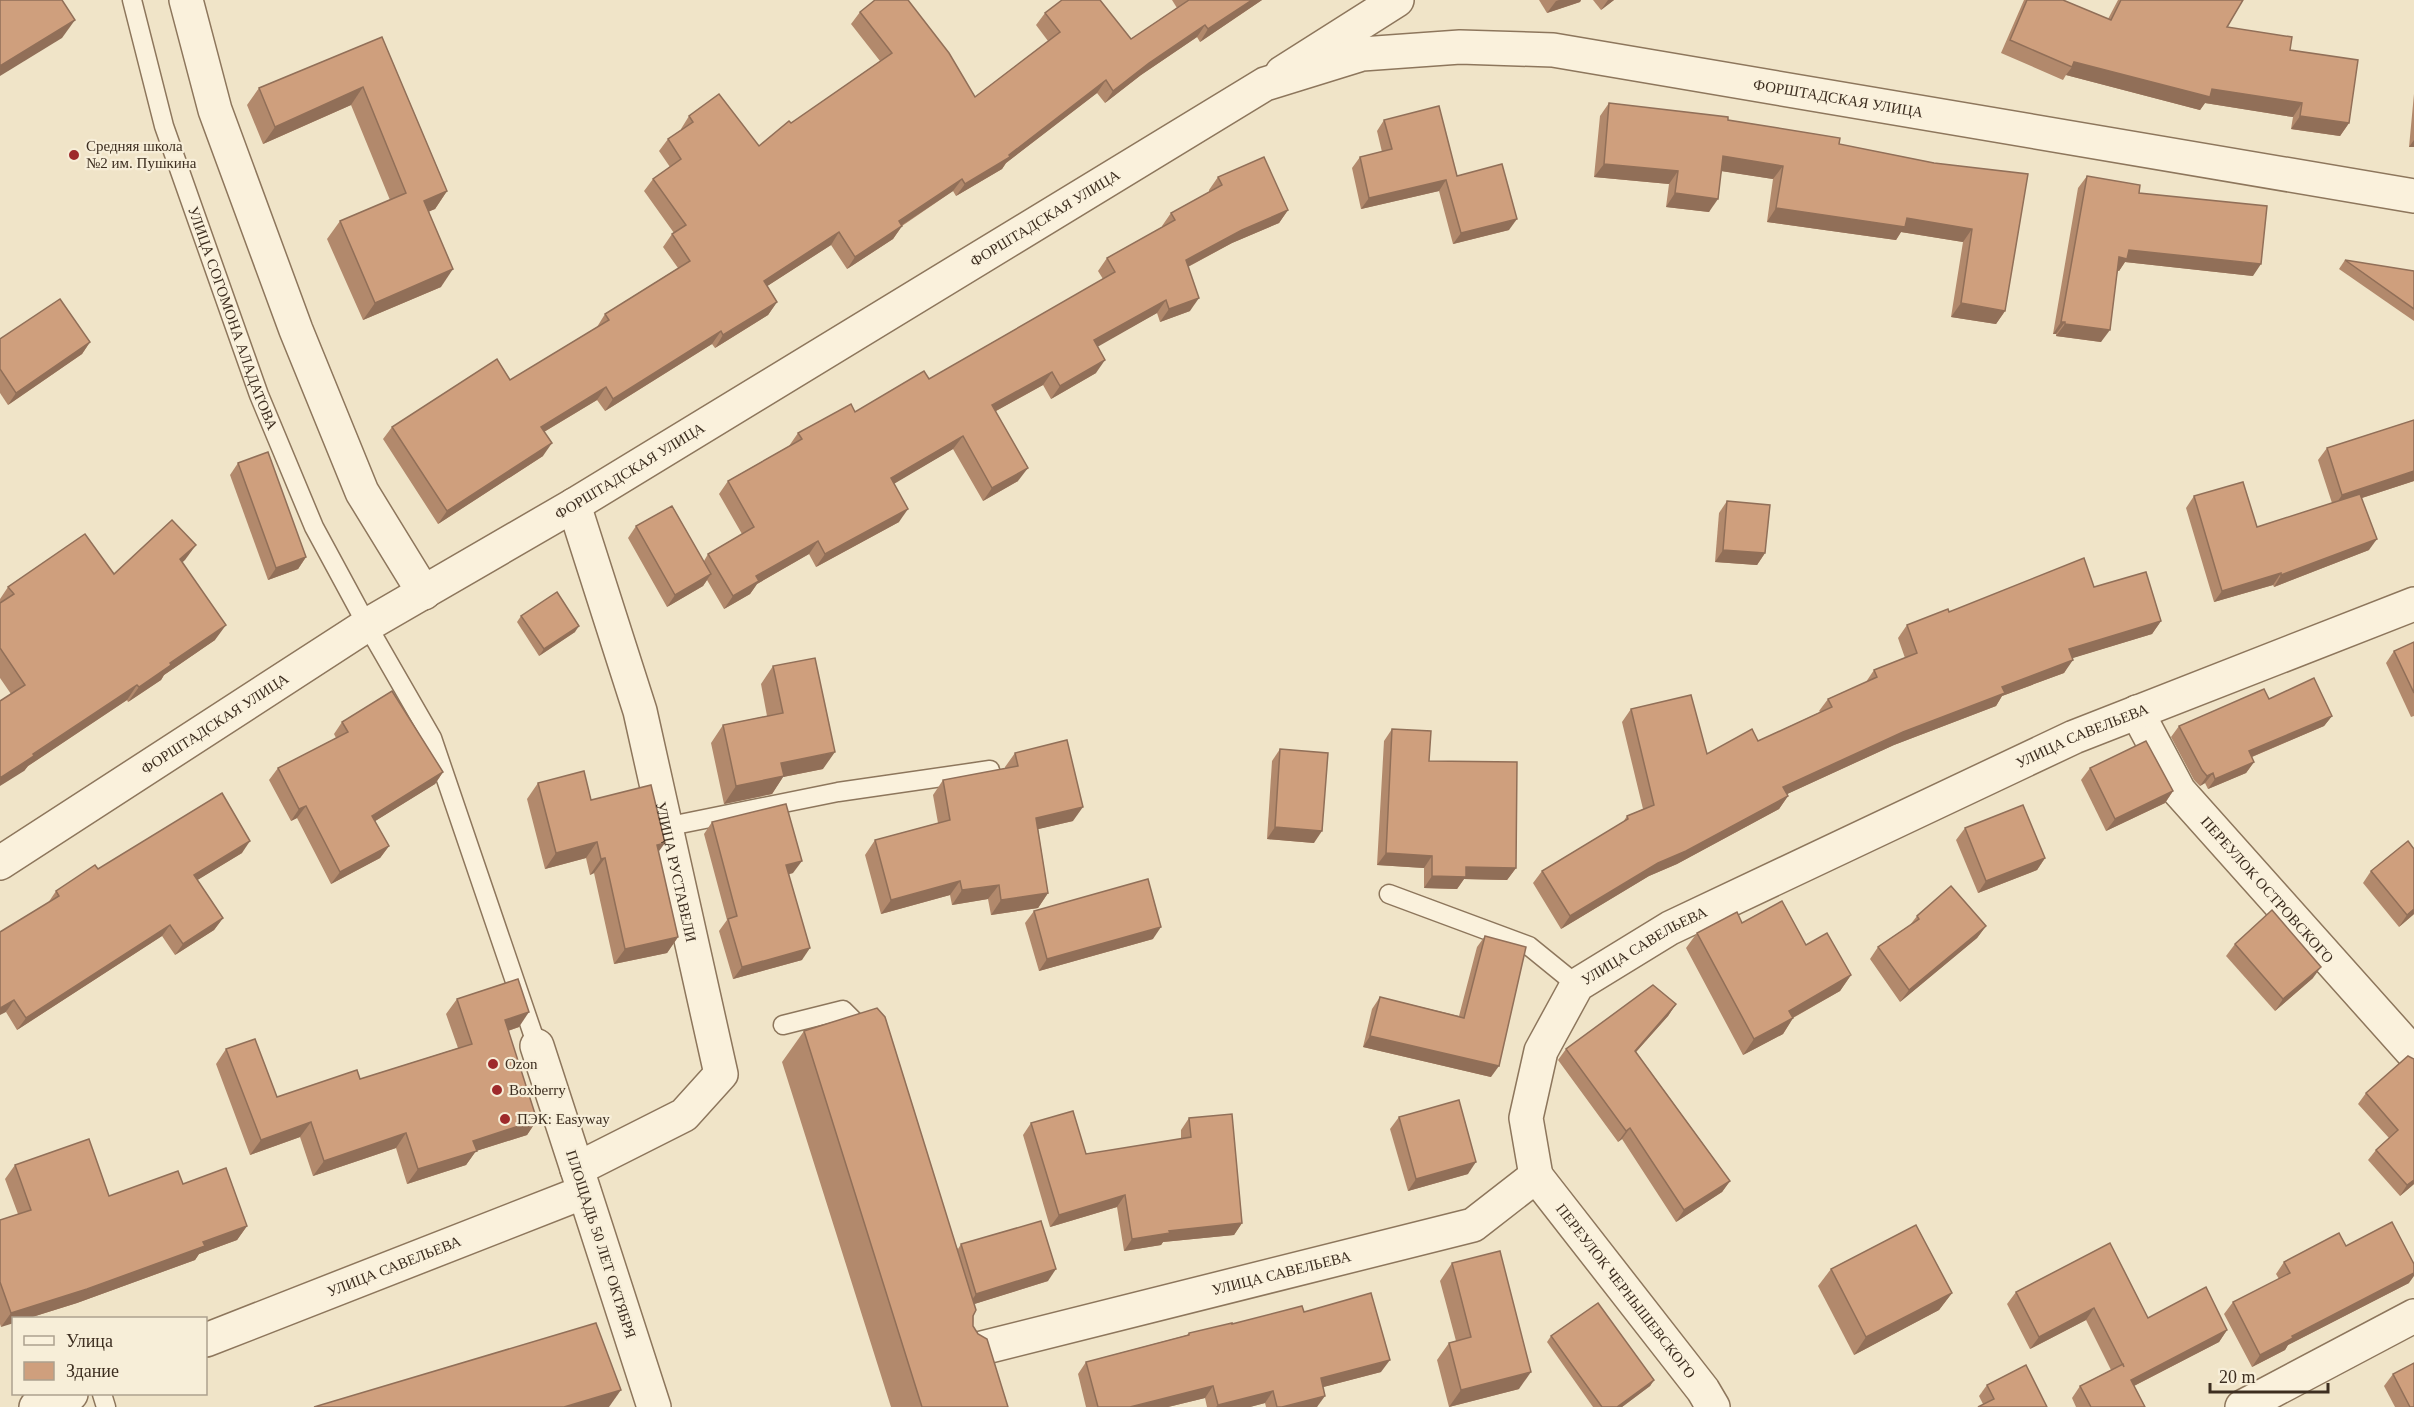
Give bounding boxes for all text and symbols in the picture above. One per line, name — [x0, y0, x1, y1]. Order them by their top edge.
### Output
street label: ФОРШТАДСКАЯ УЛИЦА — [1752, 76, 1925, 121]
place label: Средняя школа №2 им. Пушкина — [86, 138, 197, 171]
marker: Средняя школа №2 им. Пушкина — [67, 148, 81, 162]
street label: ФОРШТАДСКАЯ УЛИЦА — [967, 166, 1123, 270]
street label: УЛИЦА СОГОМОНА АЛАДАТОВА — [185, 204, 281, 432]
street label: ФОРШТАДСКАЯ УЛИЦА — [552, 419, 708, 522]
street label: ФОРШТАДСКАЯ УЛИЦА — [138, 670, 292, 777]
street label: УЛИЦА САВЕЛЬЕВА — [2013, 701, 2151, 771]
street label: УЛИЦА РУСТАВЕЛИ — [652, 800, 699, 944]
street label: ПЕРЕУЛОК ОСТРОВСКОГО — [2198, 813, 2337, 966]
street label: УЛИЦА САВЕЛЬЕВА — [1579, 904, 1710, 988]
place label: Ozon — [505, 1056, 538, 1072]
marker: Ozon — [486, 1057, 500, 1071]
place label: Boxberry — [509, 1082, 566, 1098]
marker: Boxberry — [490, 1083, 504, 1097]
place label: ПЭК: Easyway — [517, 1111, 610, 1127]
marker: ПЭК: Easyway — [498, 1112, 512, 1126]
street label: ПЛОЩАДЬ 50 ЛЕТ ОКТЯБРЯ — [563, 1148, 639, 1340]
street label: ПЕРЕУЛОК ЧЕРНЫШЕВСКОГО — [1553, 1201, 1699, 1381]
street label: УЛИЦА САВЕЛЬЕВА — [325, 1233, 463, 1300]
street label: УЛИЦА САВЕЛЬЕВА — [1210, 1248, 1353, 1298]
legend — [12, 1317, 207, 1395]
text: Улица — [66, 1331, 113, 1351]
scale bar — [2210, 1356, 2328, 1394]
text: Здание — [66, 1361, 119, 1381]
text: 20 m — [2219, 1367, 2256, 1387]

